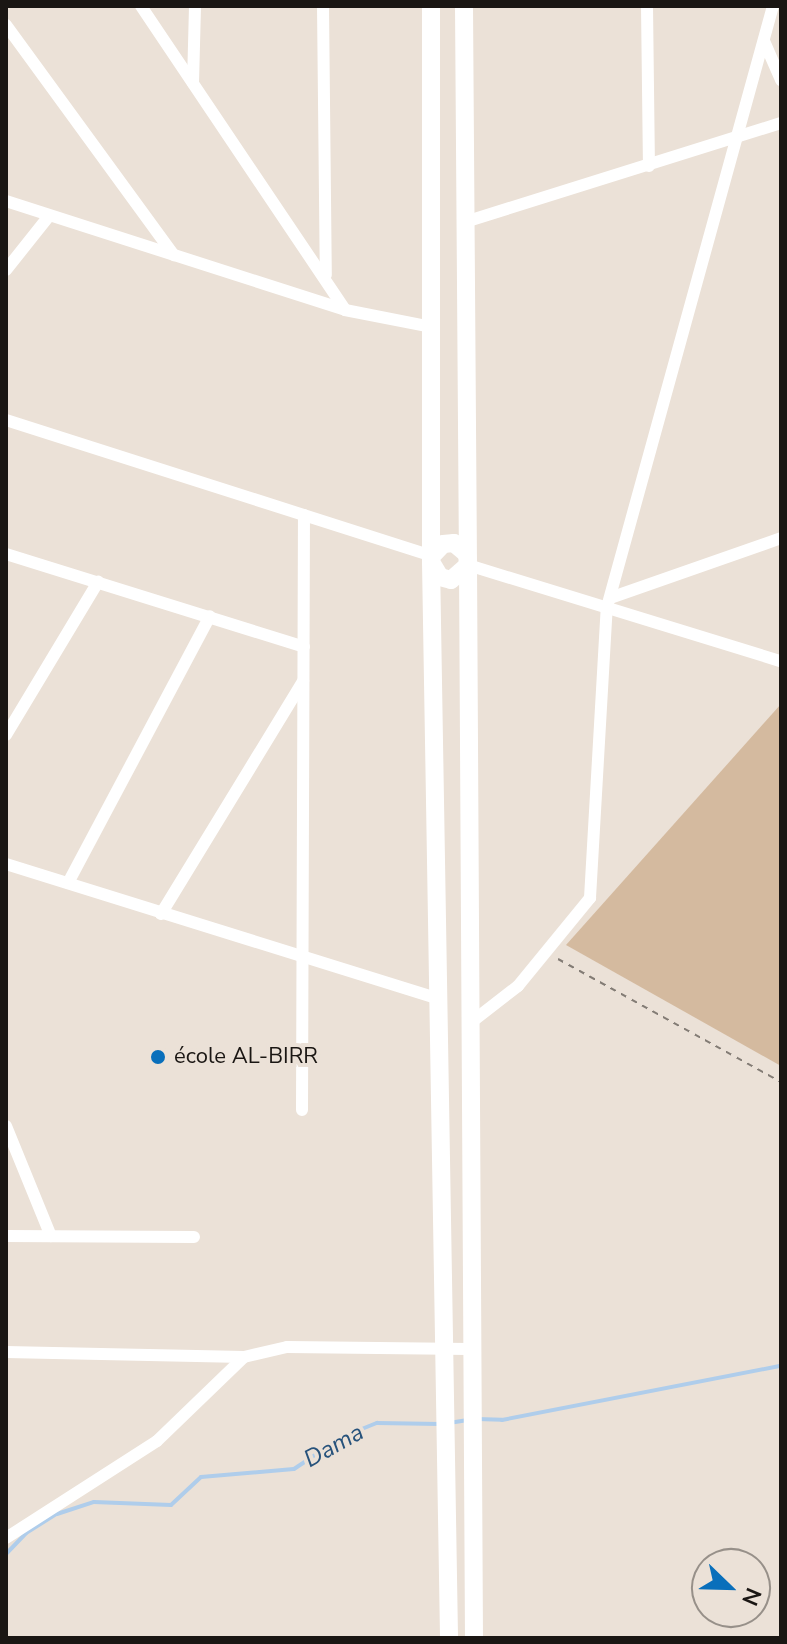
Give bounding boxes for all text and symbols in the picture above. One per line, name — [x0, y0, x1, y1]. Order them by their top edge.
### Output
place label: école AL-BIRR — [174, 1044, 318, 1070]
marker: école AL-BIRR — [149, 1048, 167, 1066]
water label: Dama — [299, 1418, 369, 1474]
north arrow — [691, 1548, 771, 1628]
text: N — [734, 1583, 768, 1610]

